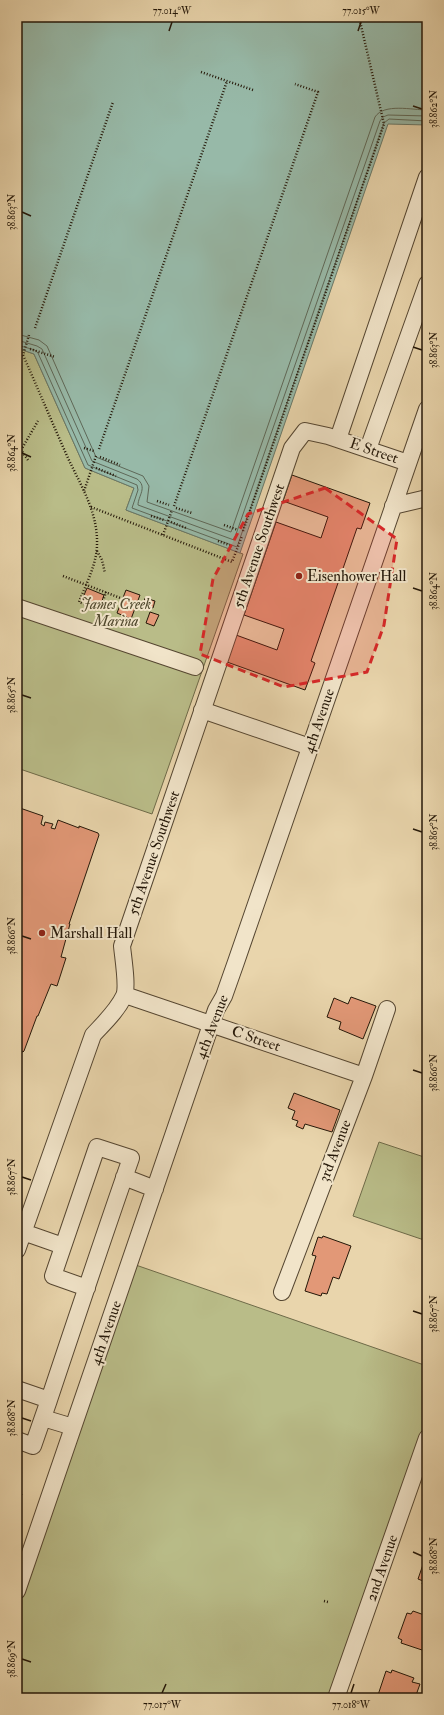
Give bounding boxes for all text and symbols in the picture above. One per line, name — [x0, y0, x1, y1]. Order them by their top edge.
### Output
text: 77.014°W — [153, 5, 192, 17]
text: 77.015°W — [342, 5, 381, 17]
text: 38.862°N — [428, 90, 440, 128]
text: 38.863°N — [6, 194, 18, 230]
text: 38.863°N — [428, 332, 440, 368]
text: 38.864°N — [6, 434, 18, 472]
street label: E Street — [347, 434, 401, 468]
street label: 5th Avenue Southwest — [229, 481, 289, 611]
place label: Eisenhower Hall — [307, 567, 406, 586]
marker: Eisenhower Hall — [294, 571, 304, 581]
text: 38.864°N — [428, 572, 440, 610]
park label: James Creek Marina — [81, 595, 151, 631]
text: 38.865°N — [6, 676, 18, 714]
street label: 4th Avenue — [299, 686, 339, 756]
street label: 5th Avenue Southwest — [124, 788, 184, 918]
text: 38.865°N — [428, 813, 440, 851]
text: 38.866°N — [6, 917, 18, 955]
place label: Marshall Hall — [50, 924, 132, 943]
marker: Marshall Hall — [37, 928, 47, 938]
street label: 4th Avenue — [191, 992, 233, 1062]
street label: C Street — [229, 1022, 283, 1056]
text: 38.866°N — [428, 1054, 440, 1092]
street label: 3rd Avenue — [314, 1117, 356, 1185]
text: 38.867°N — [6, 1158, 18, 1196]
text: 38.867°N — [428, 1295, 440, 1333]
street label: 4th Avenue — [86, 1298, 126, 1368]
text: 38.868°N — [6, 1399, 18, 1437]
street label: 2nd Avenue — [362, 1532, 402, 1604]
text: 38.868°N — [428, 1537, 440, 1575]
text: 38.869°N — [6, 1640, 18, 1678]
text: 77.017°W — [143, 1699, 182, 1711]
text: 77.018°W — [332, 1699, 371, 1711]

